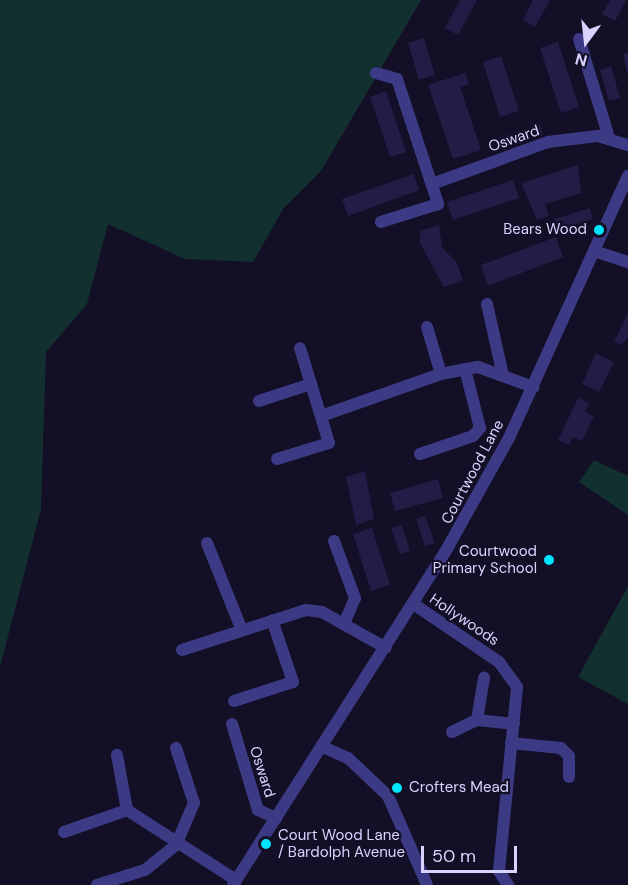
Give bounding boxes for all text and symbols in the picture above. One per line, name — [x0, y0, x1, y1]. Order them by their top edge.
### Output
north arrow — [556, 12, 616, 72]
text: N — [573, 48, 590, 72]
street label: Osward — [486, 122, 542, 156]
place label: Bears Wood — [503, 221, 587, 239]
marker: Bears Wood — [592, 223, 606, 237]
street label: Courtwood Lane — [438, 417, 508, 527]
place label: Courtwood Primary School — [433, 542, 537, 577]
marker: Courtwood Primary School — [542, 553, 556, 567]
street label: Hollywoods — [426, 590, 502, 650]
street label: Osward — [245, 744, 279, 800]
place label: Crofters Mead — [409, 779, 509, 797]
marker: Crofters Mead — [390, 781, 404, 795]
place label: Court Wood Lane / Bardolph Avenue — [278, 826, 405, 861]
scale bar — [424, 834, 520, 872]
marker: Court Wood Lane / Bardolph Avenue — [259, 837, 273, 851]
text: 50 m — [432, 844, 476, 868]

